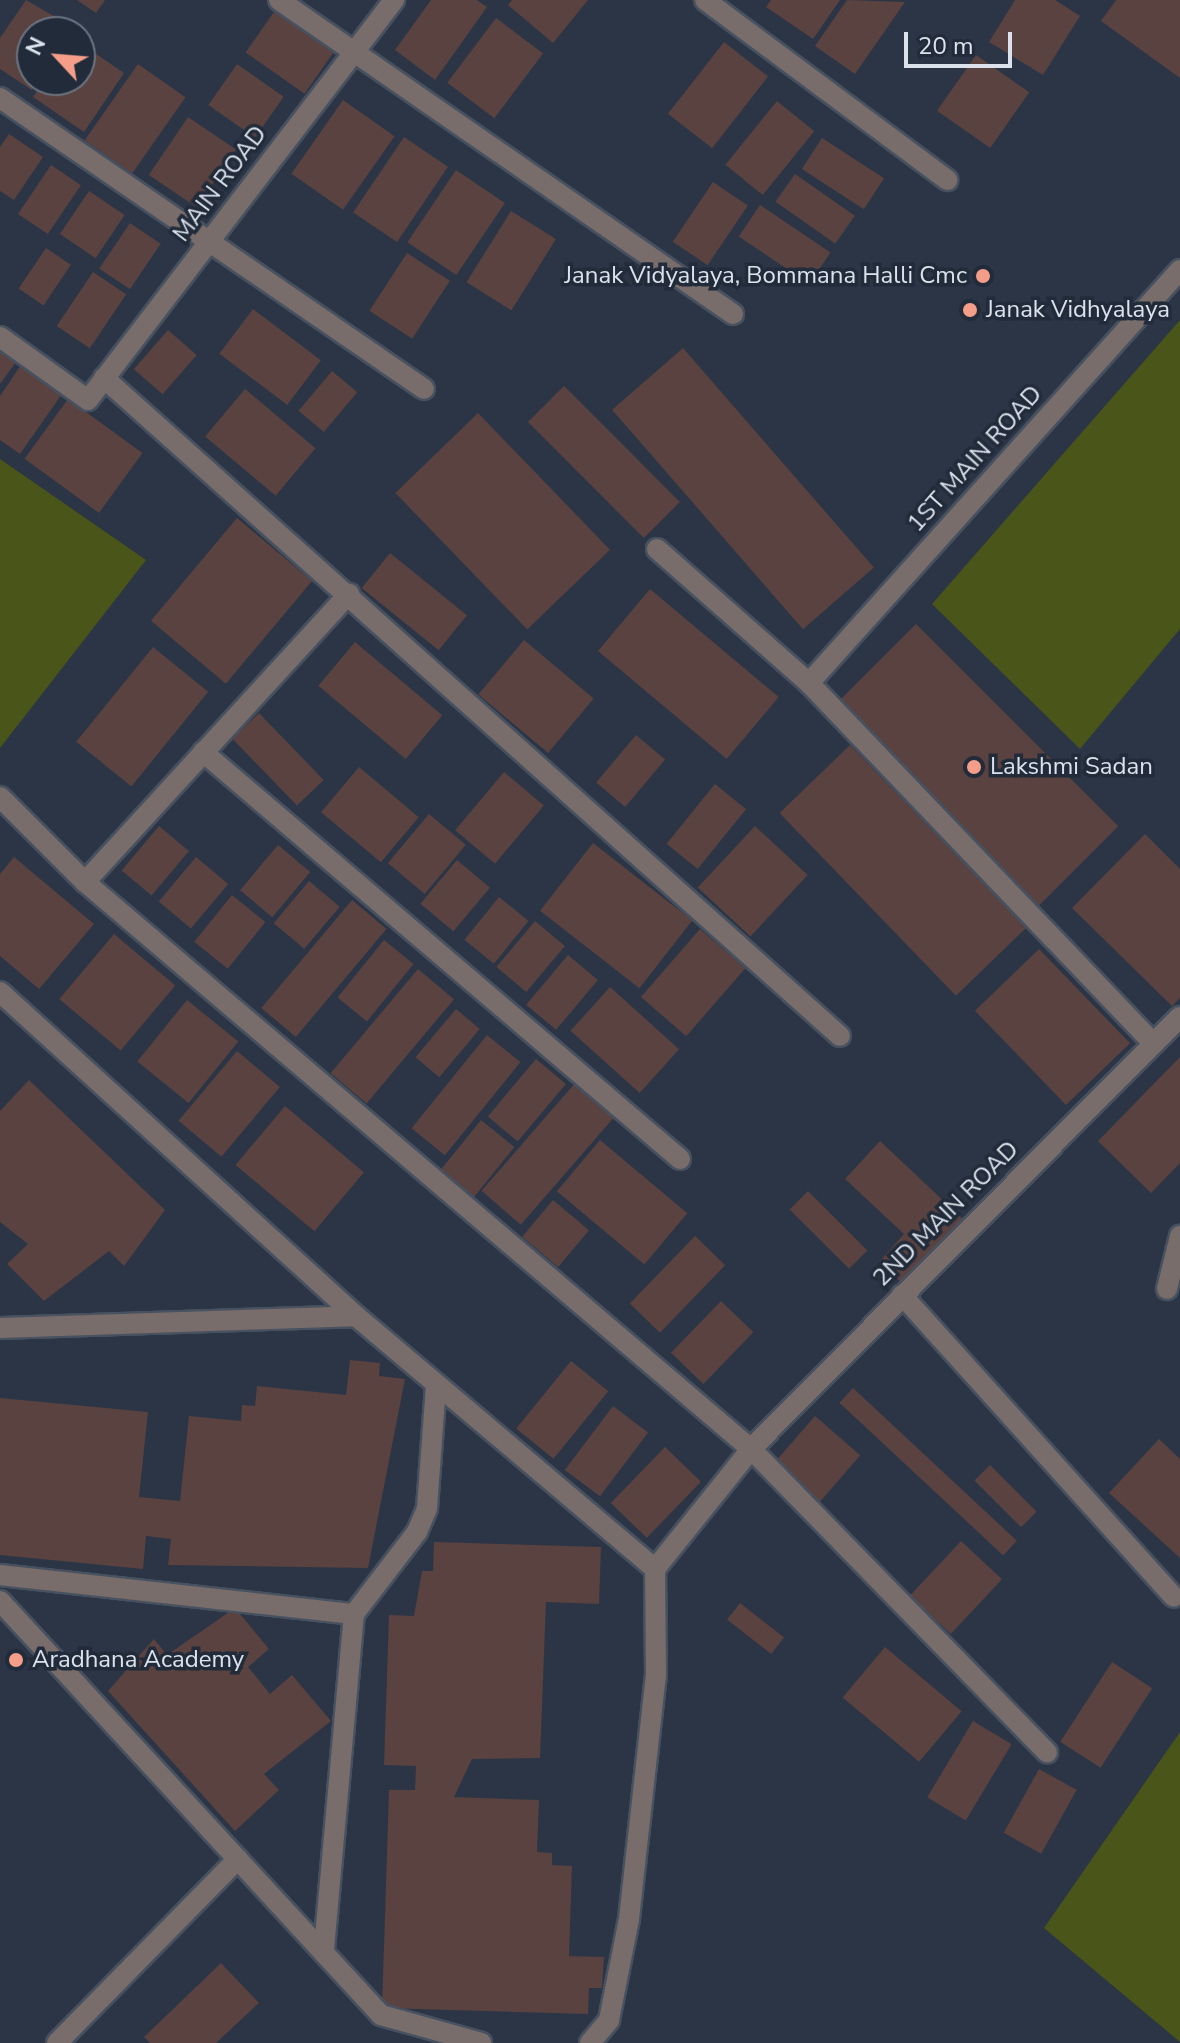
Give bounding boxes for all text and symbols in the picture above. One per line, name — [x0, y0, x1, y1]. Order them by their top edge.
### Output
north arrow — [16, 16, 96, 96]
scale bar — [908, 16, 1016, 66]
text: 20 m — [918, 30, 974, 62]
text: N — [19, 32, 53, 60]
street label: MAIN ROAD — [167, 120, 273, 248]
place label: Janak Vidyalaya, Bommana Halli Cmc — [564, 262, 967, 290]
marker: Janak Vidyalaya, Bommana Halli Cmc — [974, 267, 992, 285]
place label: Janak Vidhyalaya — [986, 296, 1170, 324]
marker: Janak Vidhyalaya — [961, 301, 979, 319]
street label: 1ST MAIN ROAD — [902, 380, 1048, 538]
place label: Lakshmi Sadan — [990, 753, 1153, 781]
marker: Lakshmi Sadan — [965, 758, 983, 776]
street label: 2ND MAIN ROAD — [867, 1135, 1025, 1293]
place label: Aradhana Academy — [32, 1646, 244, 1674]
marker: Aradhana Academy — [7, 1651, 25, 1669]

